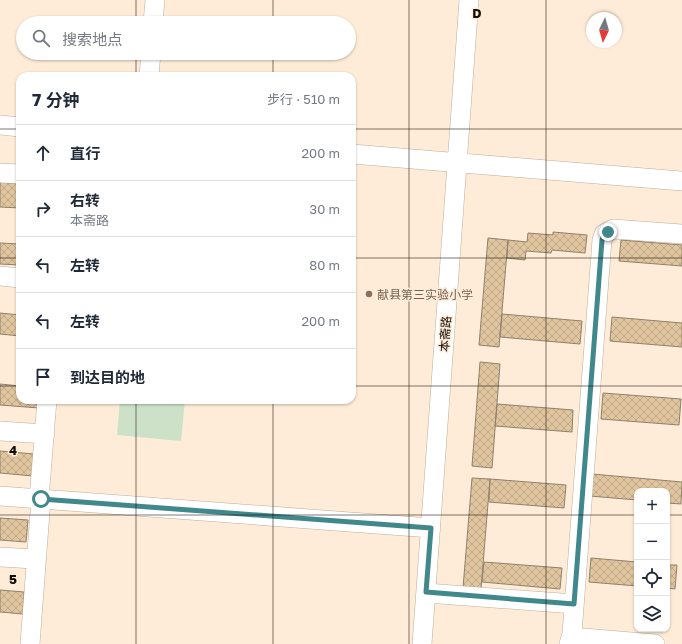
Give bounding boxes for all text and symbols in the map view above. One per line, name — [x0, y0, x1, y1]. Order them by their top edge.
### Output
text: D — [472, 5, 482, 21]
north arrow — [586, 12, 622, 48]
search box — [16, 16, 356, 60]
icon: search — [30, 27, 52, 49]
text: 搜索地点 — [62, 30, 122, 48]
text: 7 分钟 — [32, 89, 80, 110]
text: 步行 · 510 m — [267, 91, 340, 107]
icon: ahead — [32, 142, 54, 164]
text: 直行 — [70, 144, 100, 162]
text: 200 m — [302, 145, 340, 161]
text: 右转 — [70, 191, 100, 209]
icon: right — [32, 198, 54, 220]
text: 30 m — [310, 201, 340, 217]
text: 本斋路 — [70, 212, 109, 228]
route end — [599, 223, 617, 241]
icon: left — [32, 254, 54, 276]
text: 左转 — [70, 256, 100, 274]
text: 80 m — [309, 257, 340, 273]
place label: 献县第三实验小学 — [377, 287, 473, 302]
marker: 献县第三实验小学 — [364, 289, 374, 299]
icon: left — [32, 310, 54, 332]
text: 左转 — [70, 312, 100, 330]
text: 200 m — [302, 313, 340, 329]
street label: 本斋路 — [436, 316, 454, 352]
icon: arrive — [32, 366, 54, 388]
text: 到达目的地 — [70, 368, 145, 386]
text: 4 — [9, 442, 17, 458]
map controls — [634, 488, 670, 632]
button: + — [634, 488, 670, 524]
route start — [32, 490, 50, 508]
button: − — [634, 524, 670, 560]
button: locate — [634, 560, 670, 596]
text: 5 — [9, 571, 17, 587]
button: layers — [634, 596, 670, 632]

